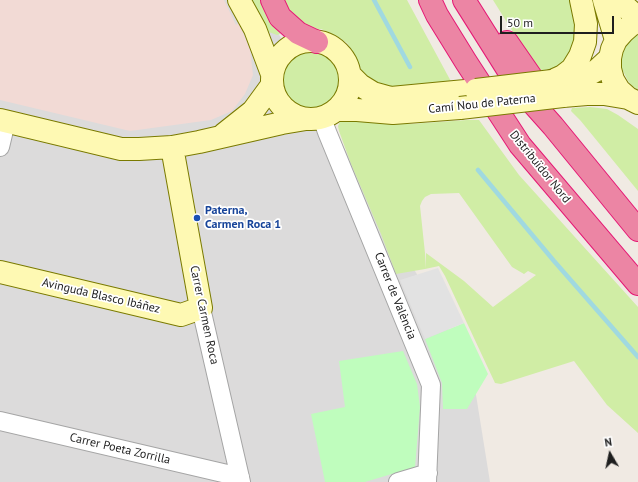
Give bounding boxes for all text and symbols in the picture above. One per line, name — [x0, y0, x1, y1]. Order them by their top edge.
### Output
scale bar — [502, 8, 616, 34]
text: 50 m — [507, 15, 533, 30]
street label: Camí Nou de Paterna — [428, 91, 536, 117]
street label: Distribuïdor Nord — [506, 128, 574, 206]
place label: Paterna, Carmen Roca 1 — [205, 204, 281, 232]
marker: Paterna, Carmen Roca 1 — [192, 213, 202, 223]
street label: Carrer de València — [371, 250, 419, 342]
street label: Carrer Carmen Roca — [186, 264, 222, 366]
street label: Avinguda Blasco Ibáñez — [41, 275, 161, 317]
street label: Carrer Poeta Zorrilla — [68, 430, 172, 468]
north arrow — [590, 434, 630, 474]
text: N — [603, 435, 613, 450]

